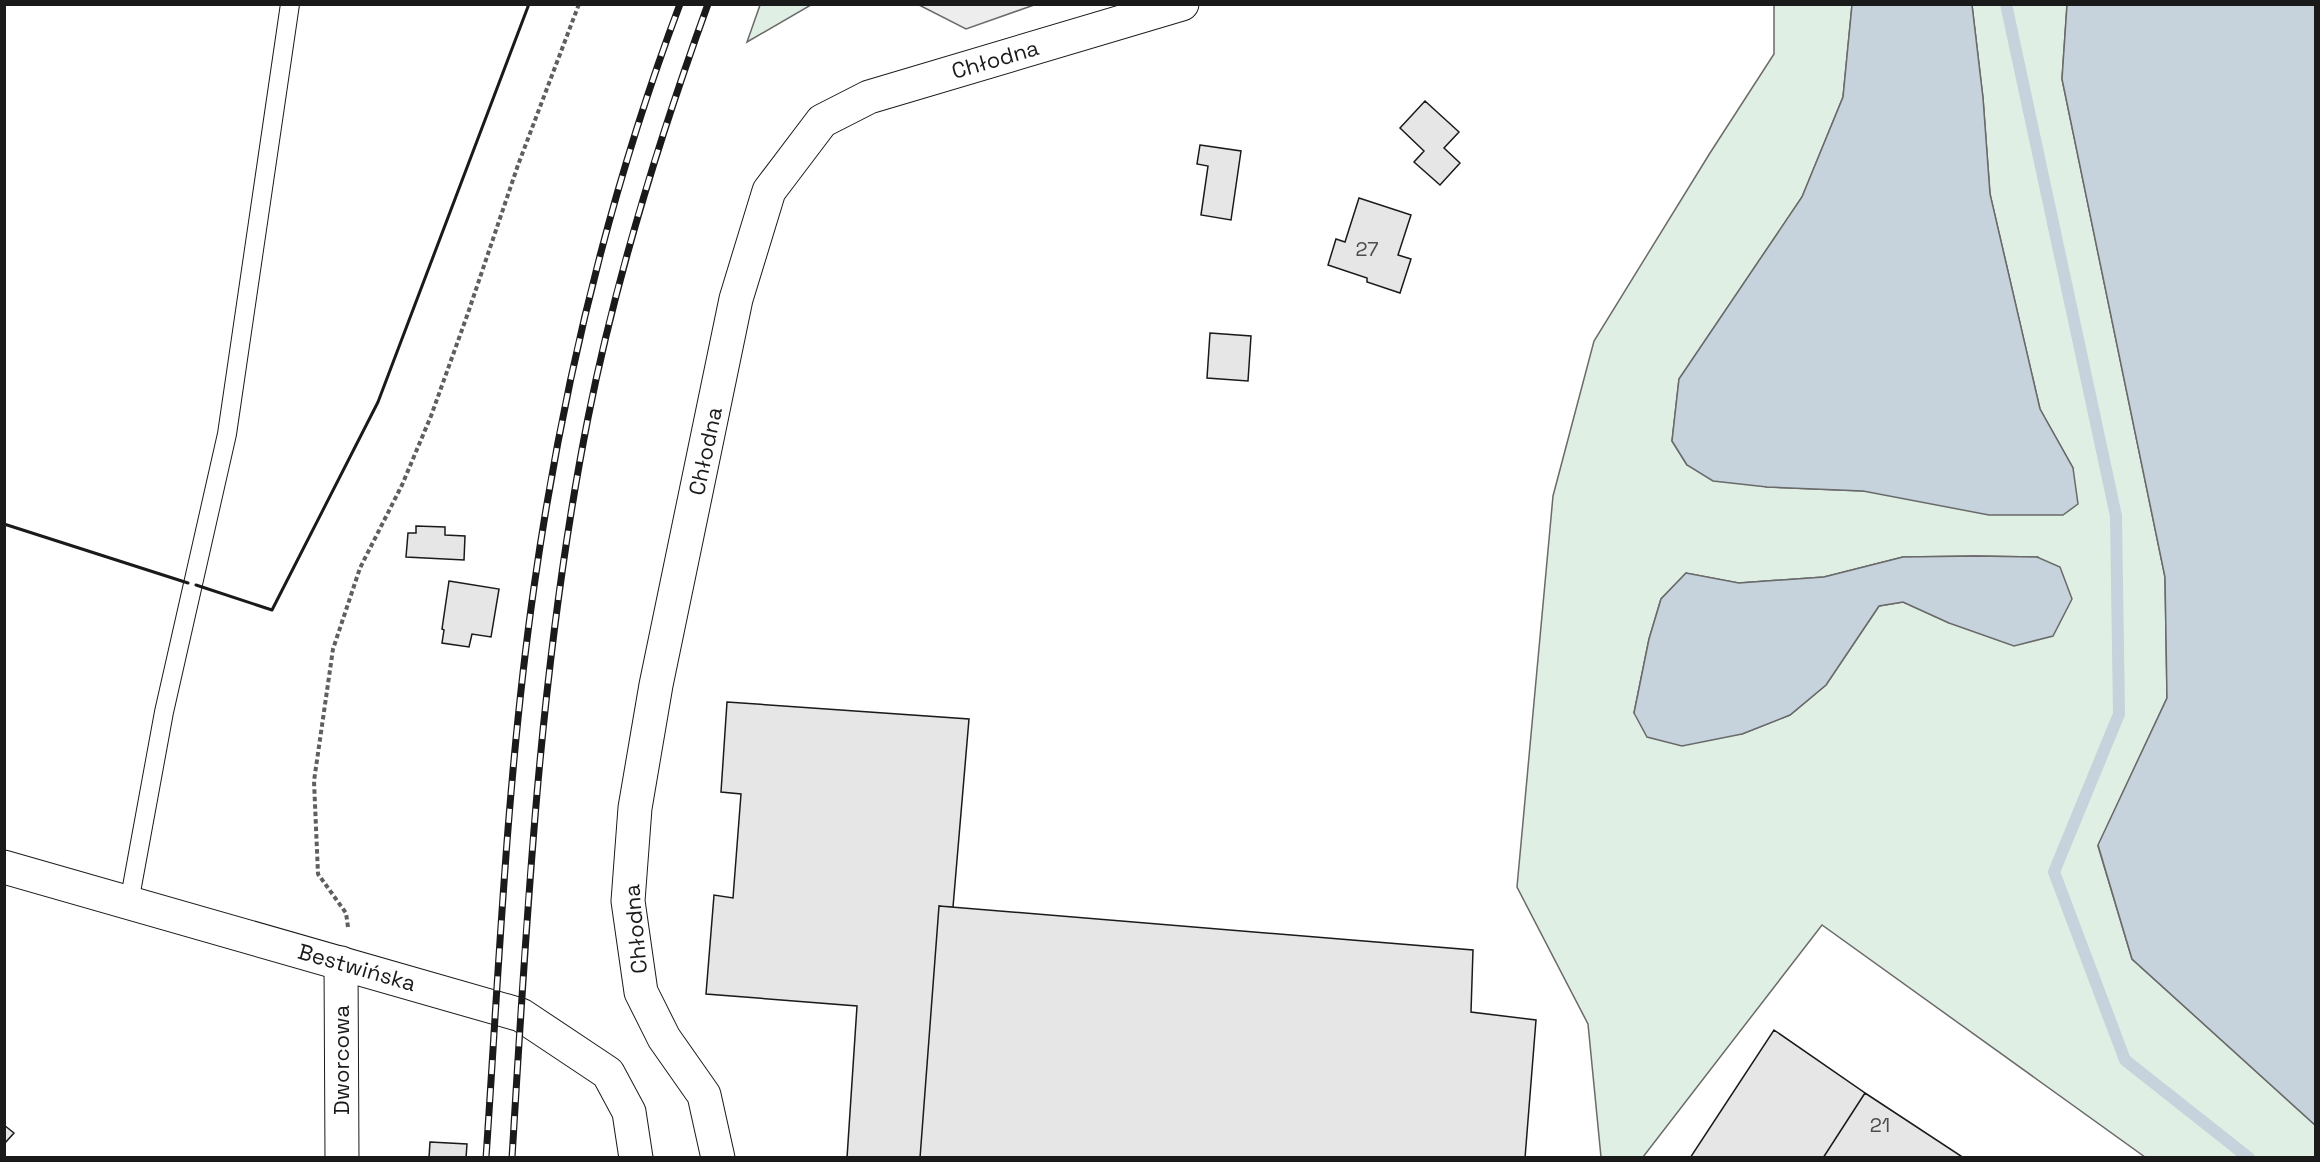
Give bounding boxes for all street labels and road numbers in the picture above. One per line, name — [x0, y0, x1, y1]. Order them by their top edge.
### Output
street label: Chłodna — [948, 33, 1042, 85]
street label: Chłodna — [682, 404, 728, 498]
street label: Chłodna — [617, 883, 653, 975]
street label: Bestwińska — [295, 937, 420, 997]
street label: Dworcowa — [327, 1005, 355, 1115]

